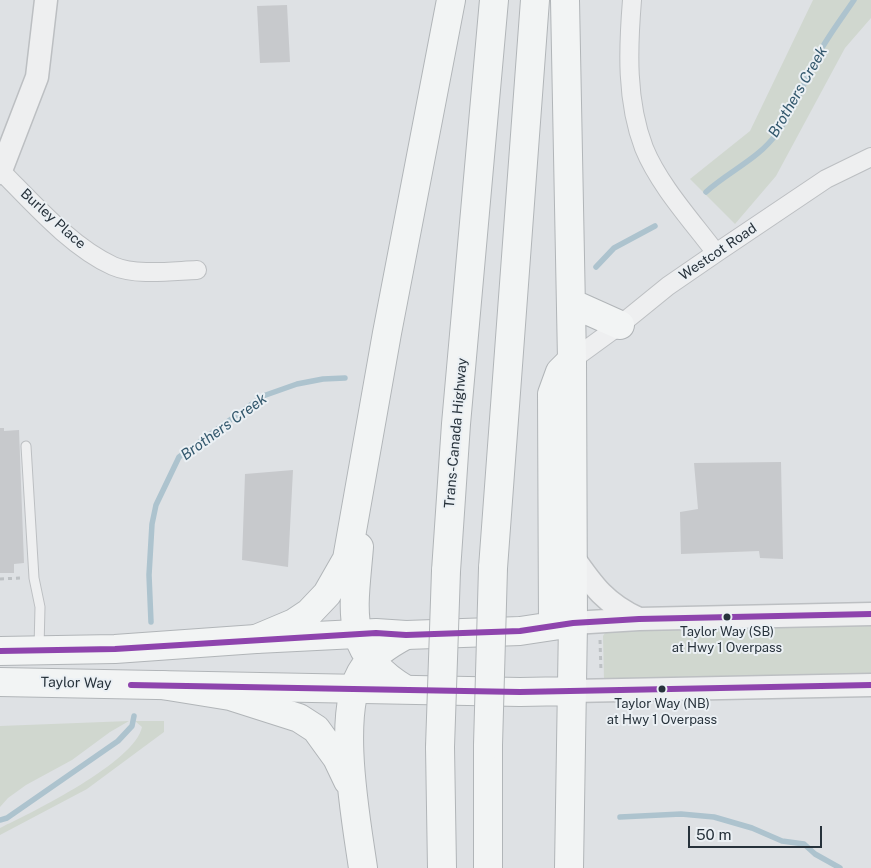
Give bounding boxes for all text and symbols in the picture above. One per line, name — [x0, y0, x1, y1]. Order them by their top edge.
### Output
water label: Brothers Creek — [765, 43, 831, 141]
street label: Burley Place — [17, 185, 89, 253]
street label: Westcot Road — [676, 220, 760, 284]
street label: Trans-Canada Highway — [441, 357, 471, 509]
water label: Brothers Creek — [178, 390, 270, 464]
marker: Taylor Way (SB) at Hwy 1 Overpass — [722, 612, 732, 622]
place label: Taylor Way (SB) at Hwy 1 Overpass — [672, 624, 782, 655]
street label: Taylor Way — [40, 674, 112, 692]
marker: Taylor Way (NB) at Hwy 1 Overpass — [657, 684, 667, 694]
place label: Taylor Way (NB) at Hwy 1 Overpass — [607, 696, 717, 727]
scale bar — [691, 816, 825, 848]
text: 50 m — [696, 826, 731, 843]

